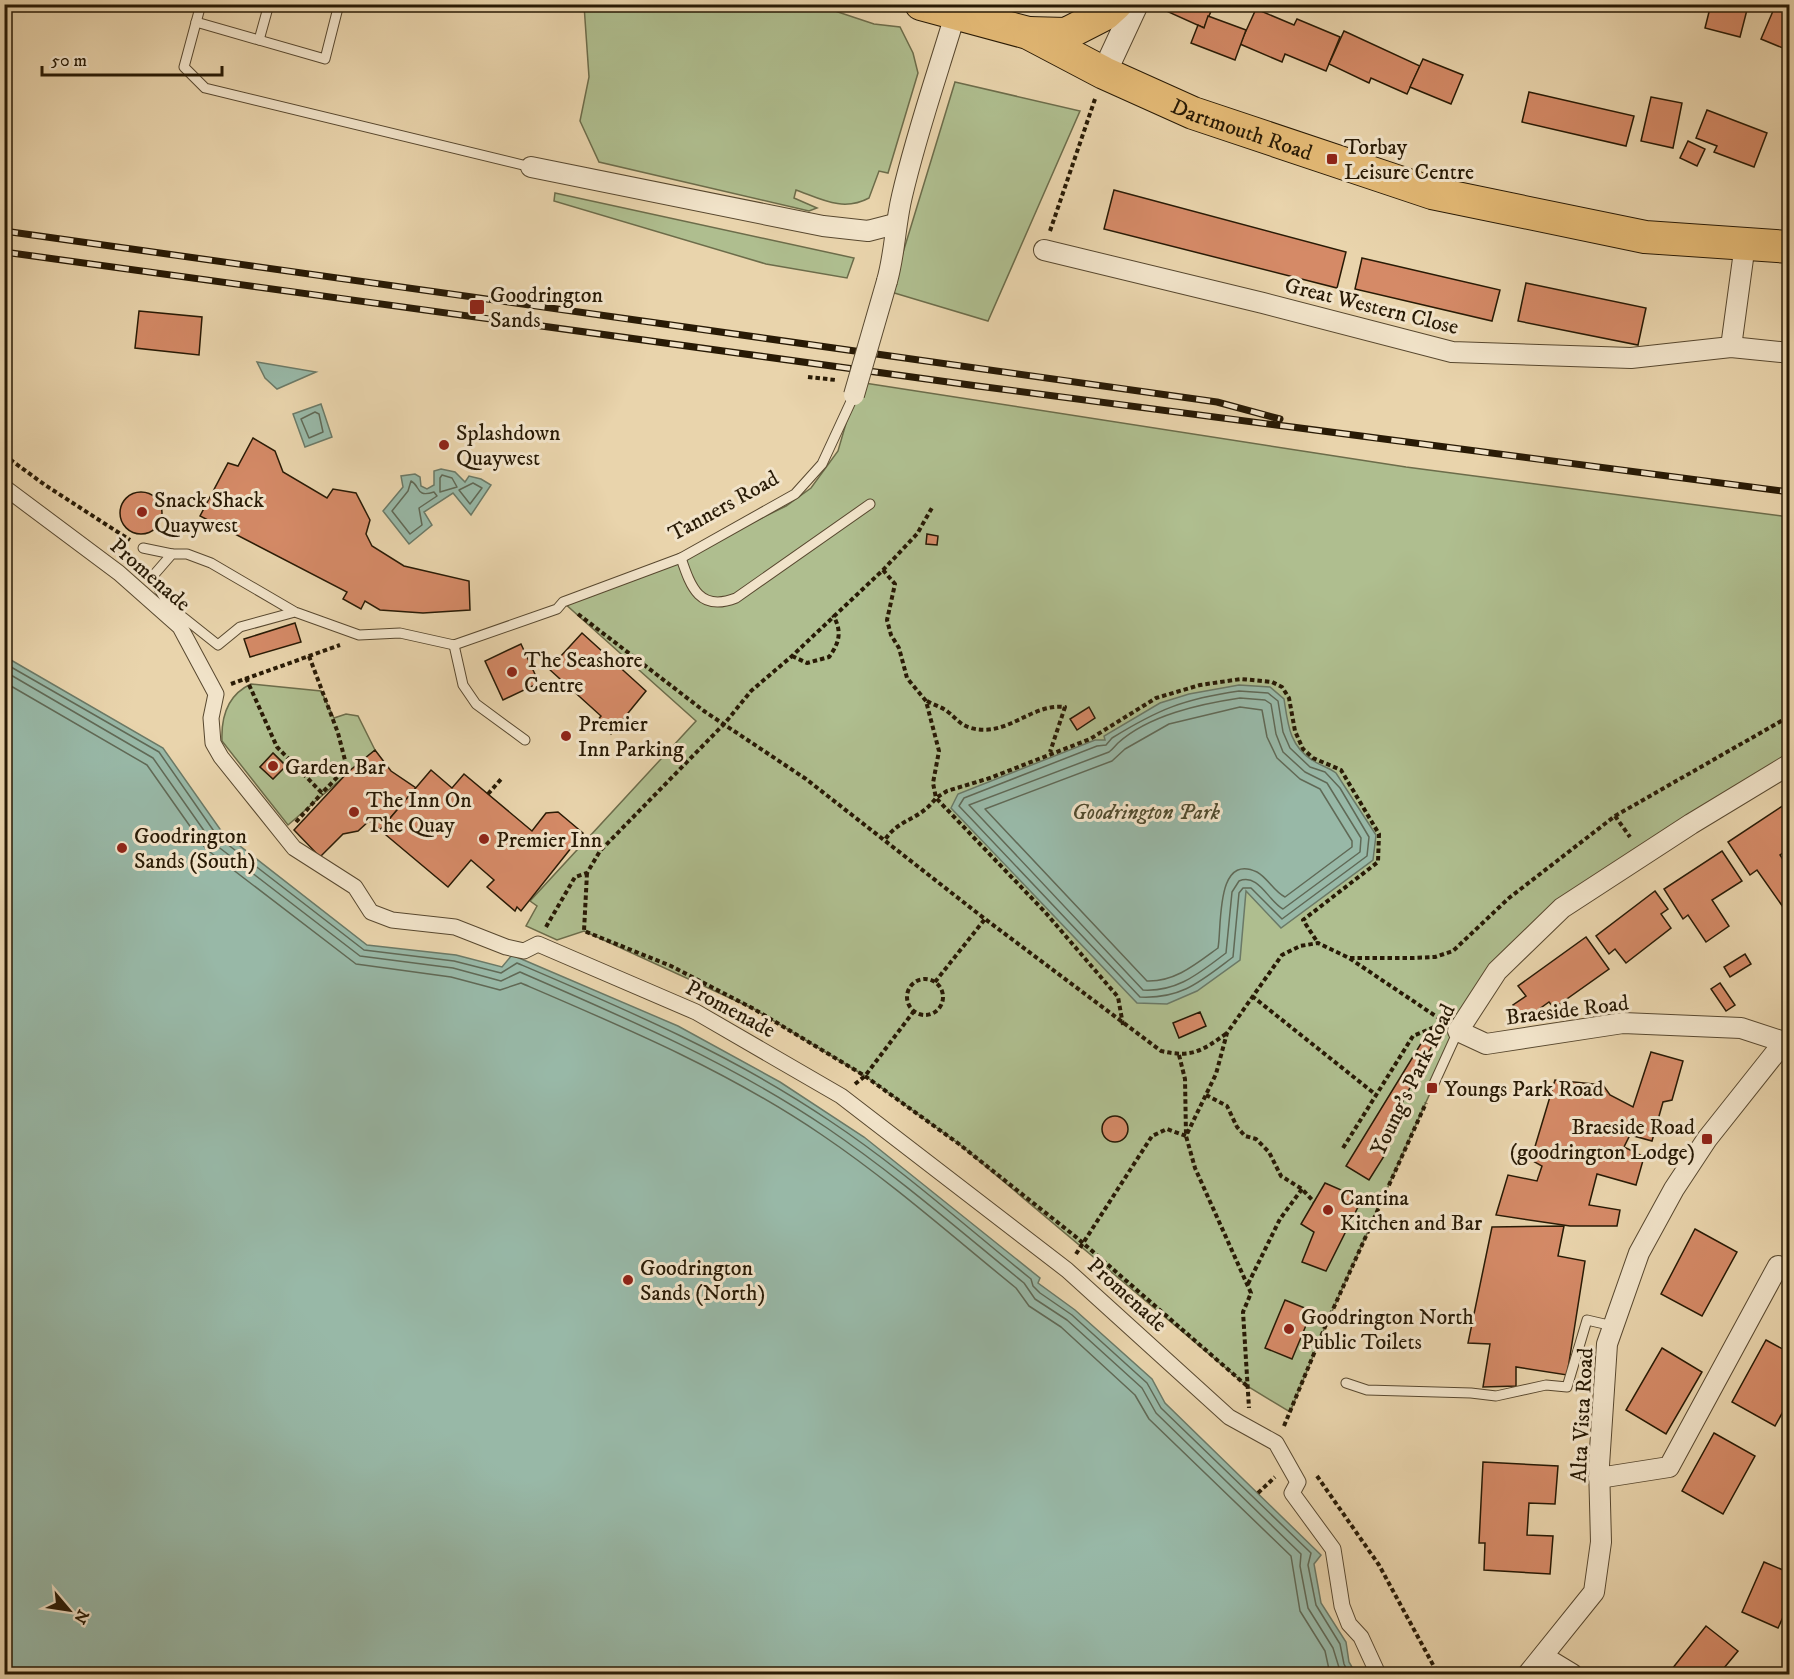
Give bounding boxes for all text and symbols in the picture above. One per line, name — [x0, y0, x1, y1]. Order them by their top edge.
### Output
scale bar — [42, 39, 222, 77]
text: 50 m — [51, 50, 87, 72]
street label: Dartmouth Road — [1167, 93, 1316, 167]
place label: Torbay Leisure Centre — [1344, 134, 1474, 186]
marker: Torbay Leisure Centre — [1325, 152, 1339, 166]
street label: Great Western Close — [1282, 272, 1461, 341]
place label: Goodrington Sands — [490, 282, 604, 334]
marker: Goodrington Sands — [468, 298, 486, 316]
place label: Splashdown Quaywest — [456, 420, 561, 472]
marker: Splashdown Quaywest — [437, 438, 451, 452]
street label: Tanners Road — [664, 465, 784, 548]
place label: Snack Shack Quaywest — [154, 487, 264, 539]
marker: Snack Shack Quaywest — [135, 505, 149, 519]
street label: Promenade — [104, 533, 196, 618]
place label: The Seashore Centre — [524, 647, 643, 699]
marker: The Seashore Centre — [505, 665, 519, 679]
place label: Premier Inn Parking — [578, 711, 684, 763]
marker: Premier Inn Parking — [559, 729, 573, 743]
place label: Garden Bar — [285, 754, 386, 781]
marker: Garden Bar — [266, 759, 280, 773]
place label: The Inn On The Quay — [366, 787, 472, 839]
park label: Goodrington Park — [1072, 799, 1221, 826]
marker: The Inn On The Quay — [347, 805, 361, 819]
place label: Goodrington Sands (South) — [134, 823, 255, 875]
place label: Premier Inn — [496, 827, 603, 854]
marker: Premier Inn — [477, 832, 491, 846]
marker: Goodrington Sands (South) — [115, 841, 129, 855]
street label: Promenade — [681, 974, 780, 1044]
street label: Braeside Road — [1504, 990, 1630, 1031]
street label: Young's Park Road — [1365, 1000, 1462, 1160]
place label: Youngs Park Road — [1444, 1076, 1603, 1103]
marker: Youngs Park Road — [1425, 1081, 1439, 1095]
place label: Braeside Road (goodrington Lodge) — [1510, 1114, 1695, 1166]
marker: Braeside Road (goodrington Lodge) — [1700, 1132, 1714, 1146]
place label: Cantina Kitchen and Bar — [1340, 1185, 1483, 1237]
marker: Cantina Kitchen and Bar — [1321, 1203, 1335, 1217]
street label: Promenade — [1081, 1252, 1173, 1338]
place label: Goodrington Sands (North) — [640, 1255, 765, 1307]
marker: Goodrington Sands (North) — [621, 1273, 635, 1287]
place label: Goodrington North Public Toilets — [1301, 1304, 1474, 1356]
marker: Goodrington North Public Toilets — [1282, 1322, 1296, 1336]
street label: Alta Vista Road — [1565, 1347, 1600, 1483]
north arrow — [39, 1580, 99, 1640]
text: N — [69, 1606, 93, 1627]

